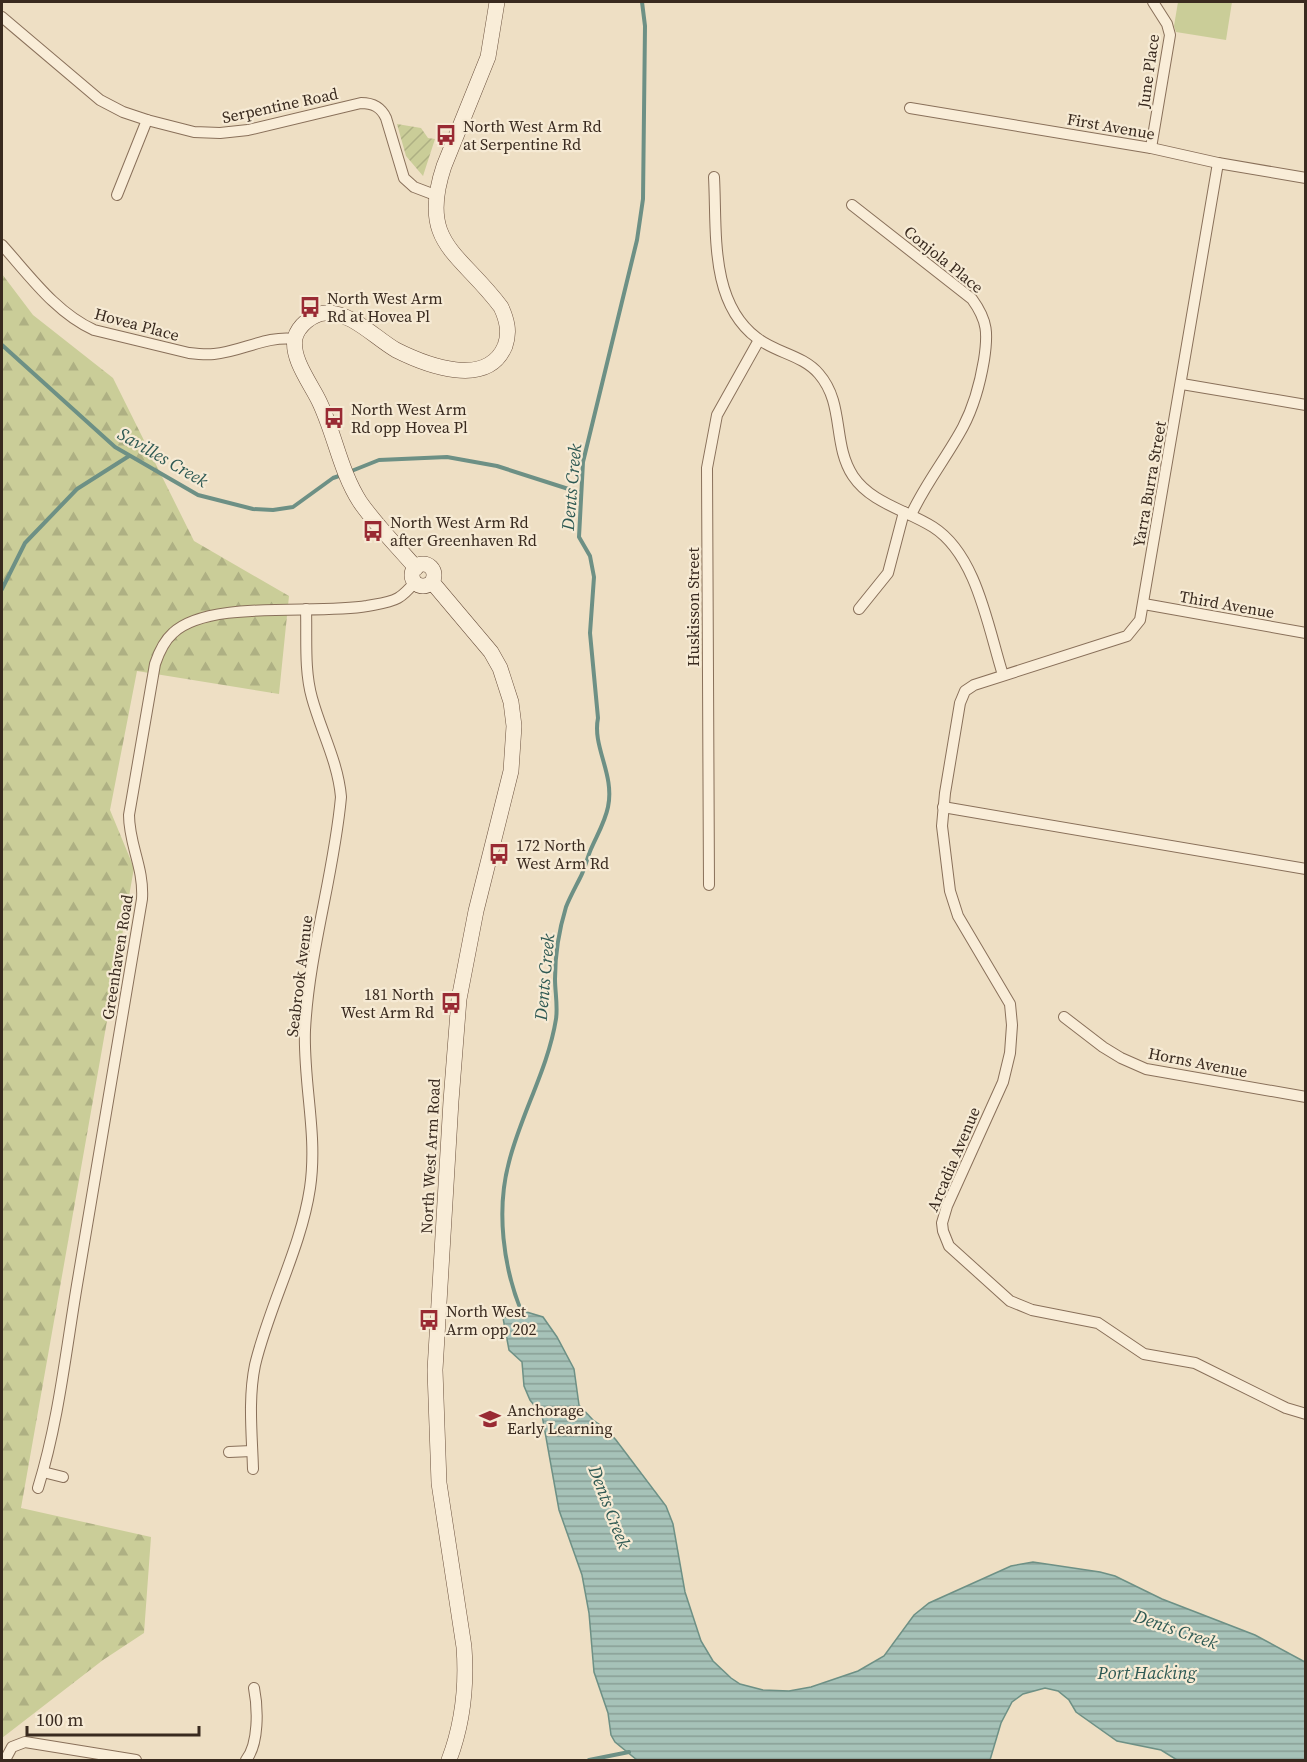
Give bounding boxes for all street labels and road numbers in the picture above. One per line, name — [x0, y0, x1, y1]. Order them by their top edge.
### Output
street label: June Place — [1132, 33, 1164, 110]
street label: Serpentine Road — [220, 82, 340, 128]
street label: First Avenue — [1065, 107, 1157, 145]
street label: Conjola Place — [900, 220, 988, 298]
street label: Hovea Place — [92, 302, 182, 346]
street label: Yarra Burra Street — [1127, 418, 1171, 549]
street label: Huskisson Street — [682, 547, 704, 667]
street label: Third Avenue — [1178, 585, 1276, 623]
street label: Greenhaven Road — [96, 893, 138, 1021]
street label: Seabrook Avenue — [281, 914, 317, 1038]
street label: Horns Avenue — [1146, 1042, 1250, 1082]
street label: North West Arm Road — [415, 1078, 445, 1234]
street label: Arcadia Avenue — [921, 1103, 985, 1215]

